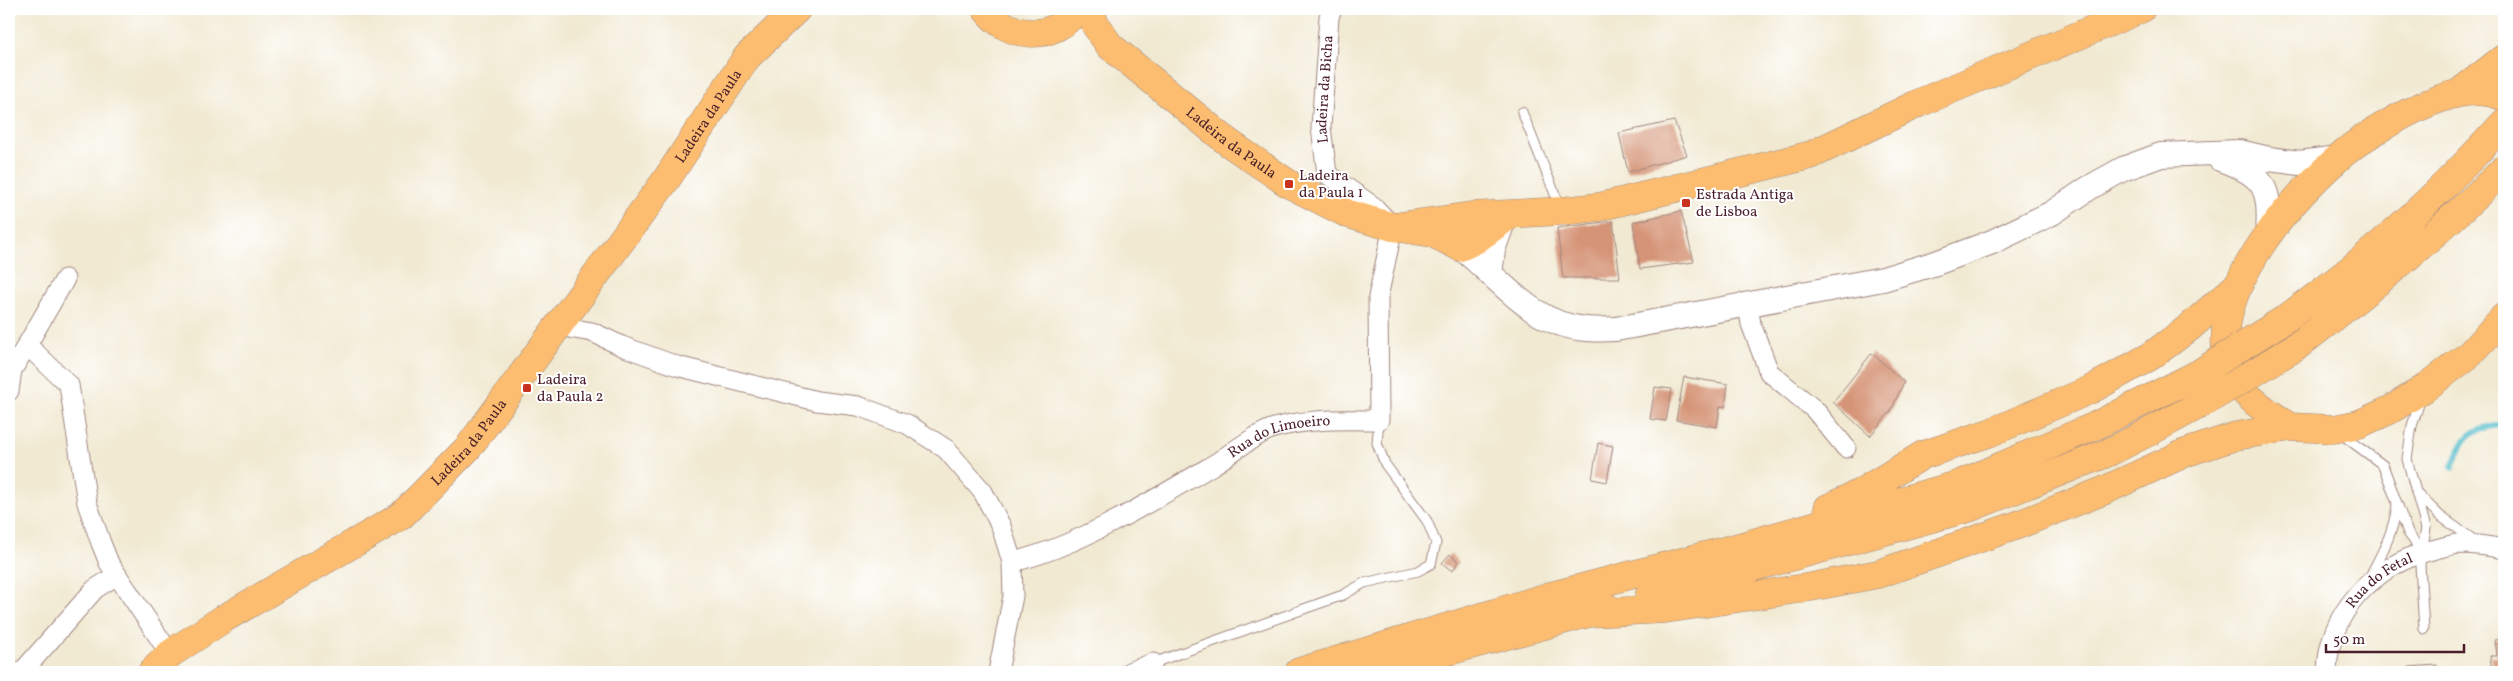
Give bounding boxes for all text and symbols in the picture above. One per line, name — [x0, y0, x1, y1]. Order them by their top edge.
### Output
street label: Ladeira da Bicha — [1312, 35, 1340, 144]
street label: Ladeira da Paula — [671, 66, 748, 168]
street label: Ladeira da Paula — [1181, 103, 1280, 184]
place label: Ladeira da Paula 1 — [1299, 166, 1363, 204]
marker: Ladeira da Paula 1 — [1283, 178, 1295, 190]
place label: Estrada Antiga de Lisboa — [1696, 185, 1794, 223]
marker: Estrada Antiga de Lisboa — [1680, 197, 1692, 209]
place label: Ladeira da Paula 2 — [537, 370, 604, 408]
marker: Ladeira da Paula 2 — [521, 382, 533, 394]
street label: Ladeira da Paula — [427, 395, 513, 492]
street label: Rua do Limoeiro — [1224, 411, 1331, 464]
street label: Rua do Fetal — [2342, 549, 2416, 613]
scale bar — [2326, 621, 2463, 653]
text: 50 m — [2333, 630, 2365, 651]

